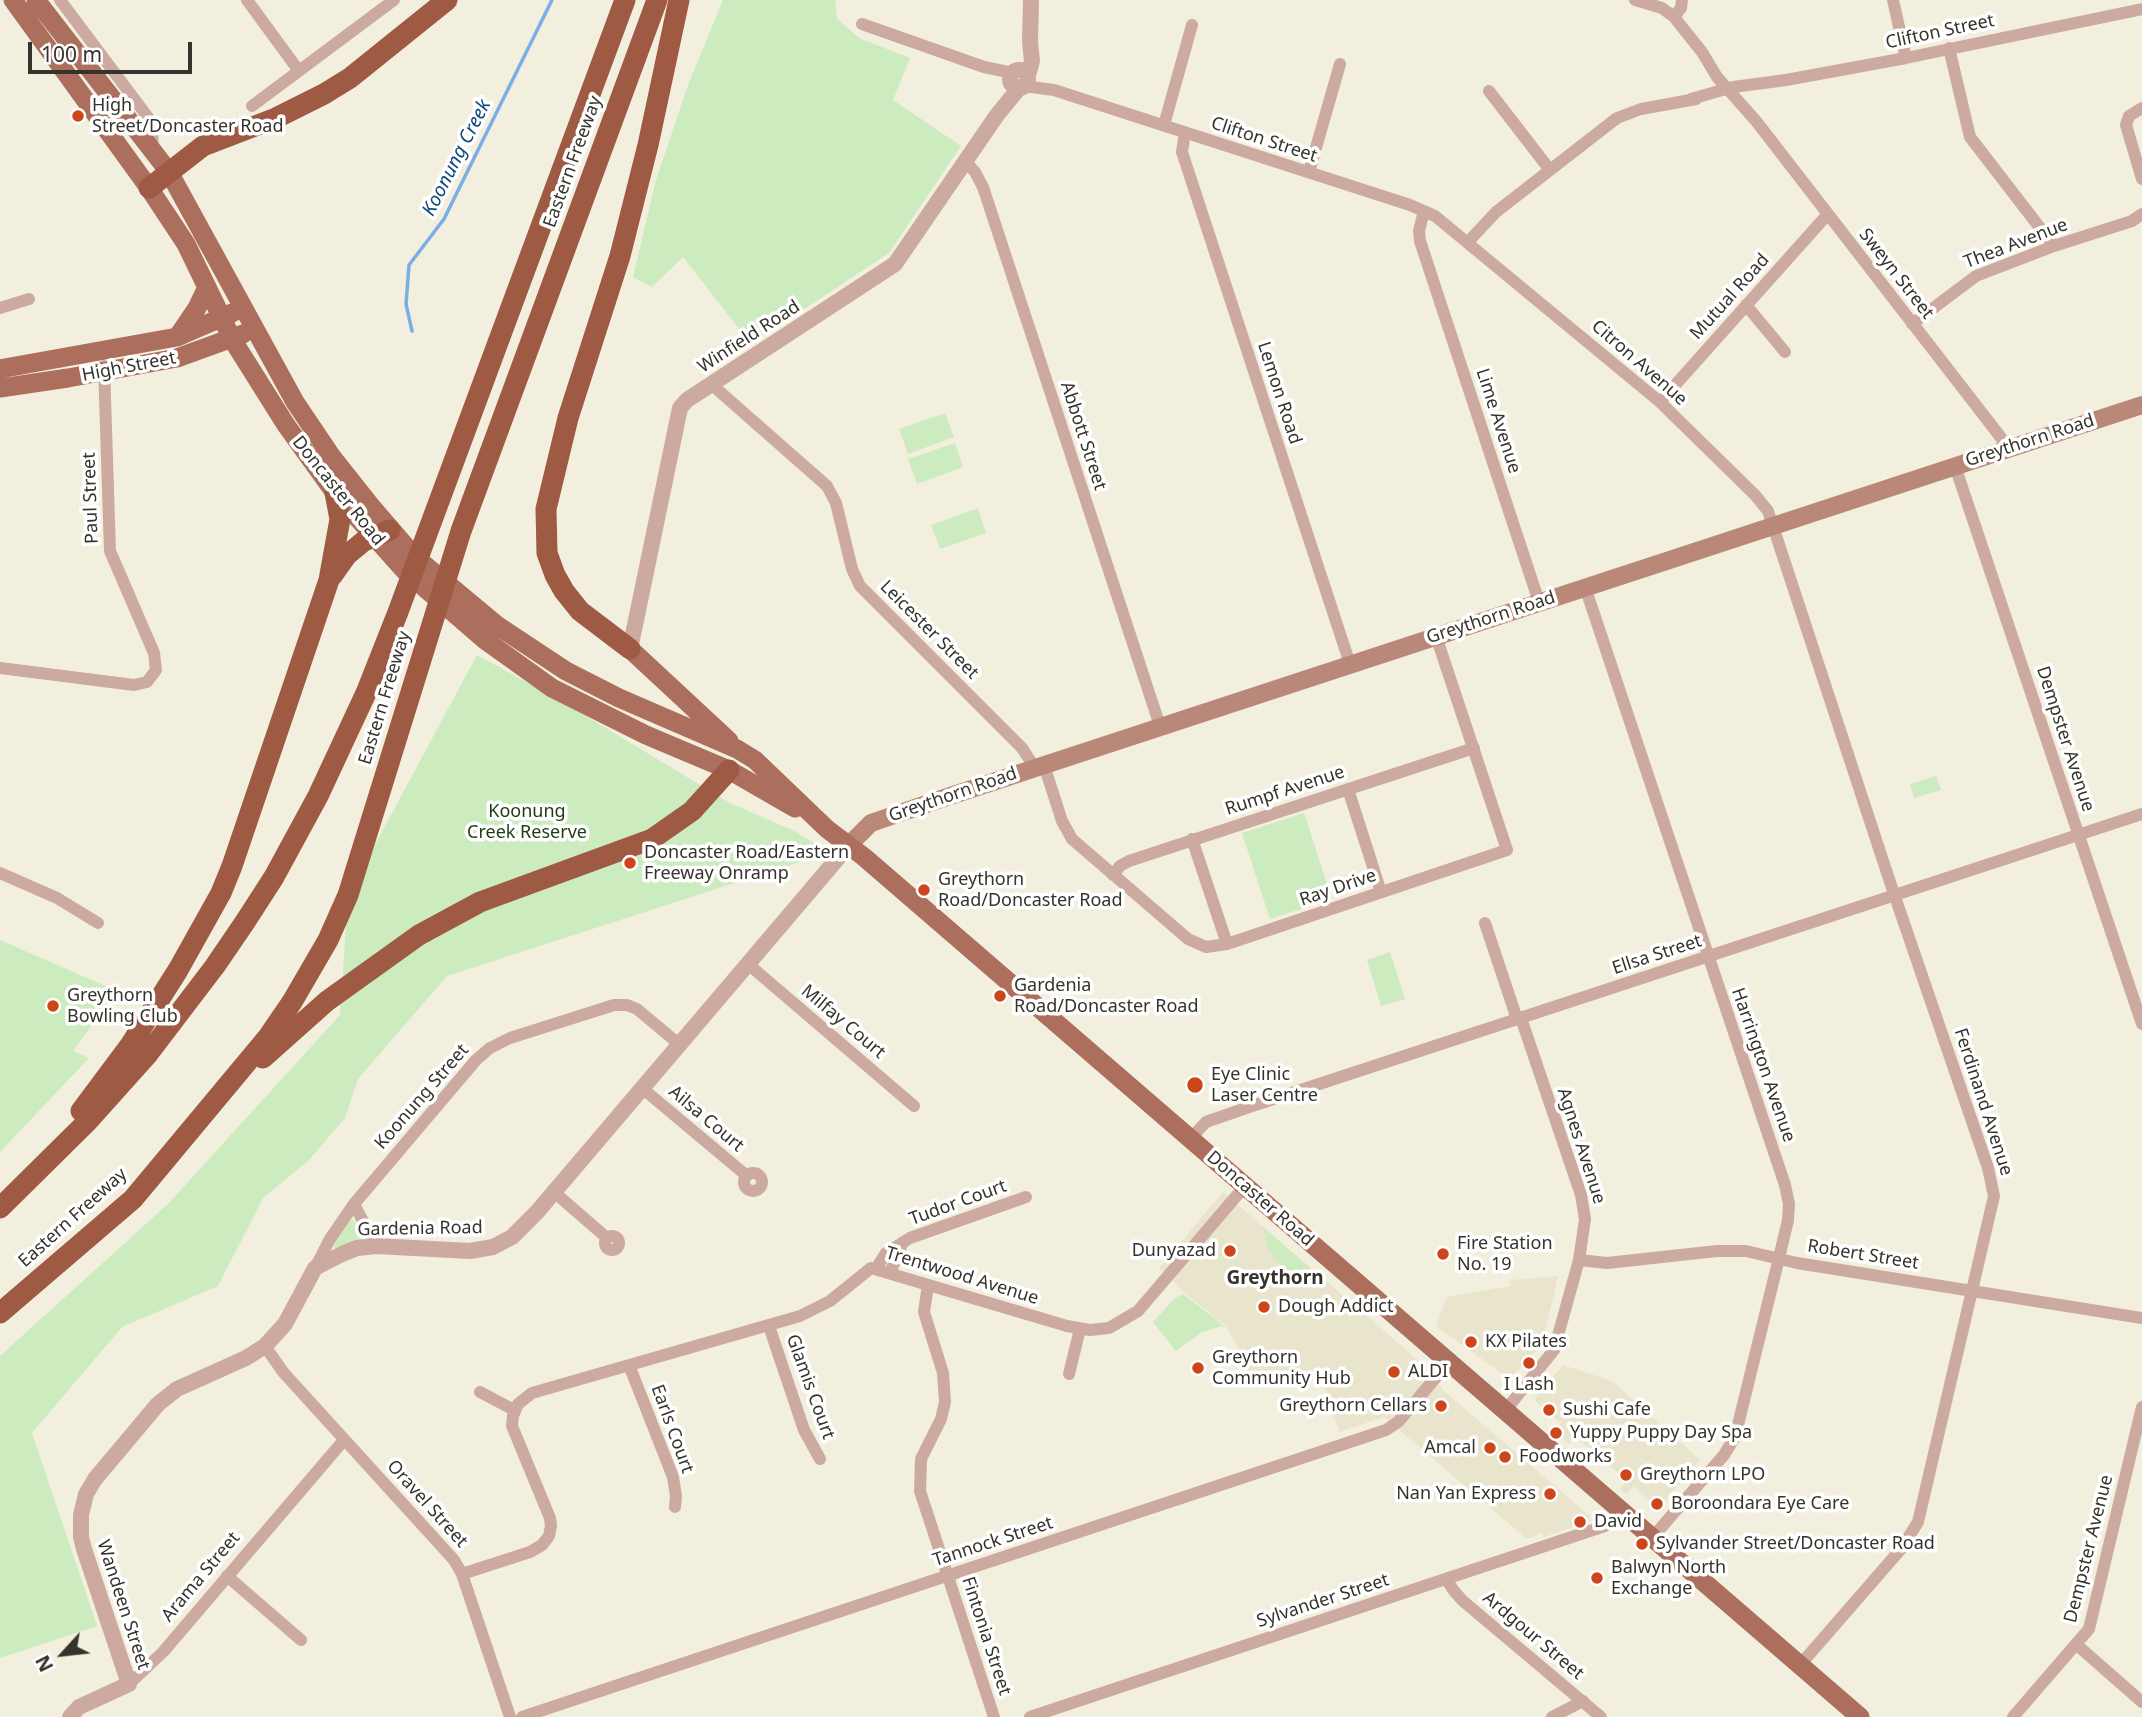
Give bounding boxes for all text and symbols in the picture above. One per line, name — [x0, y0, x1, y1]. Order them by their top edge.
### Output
street label: Clifton Street — [1884, 10, 1996, 54]
scale bar — [32, 28, 196, 72]
text: 100 m — [41, 40, 102, 68]
street label: Eastern Freeway — [539, 93, 607, 231]
place label: High Street/Doncaster Road — [92, 95, 283, 138]
water label: Koonung Creek — [418, 96, 496, 220]
marker: High Street/Doncaster Road — [70, 108, 86, 124]
street label: Clifton Street — [1208, 113, 1320, 167]
street label: Thea Avenue — [1961, 214, 2071, 274]
street label: Sweyn Street — [1854, 224, 1938, 324]
street label: Mutual Road — [1686, 250, 1774, 344]
street label: Winfield Road — [694, 296, 804, 378]
street label: Citron Avenue — [1587, 316, 1691, 410]
street label: Lemon Road — [1252, 339, 1306, 447]
street label: High Street — [80, 347, 178, 387]
street label: Lime Avenue — [1471, 366, 1525, 476]
street label: Abbott Street — [1055, 379, 1111, 493]
street label: Greythorn Road — [1963, 410, 2097, 472]
street label: Doncaster Road — [287, 432, 389, 550]
street label: Paul Street — [79, 452, 103, 544]
street label: Leicester Street — [875, 576, 983, 684]
street label: Greythorn Road — [1424, 587, 1558, 649]
street label: Eastern Freeway — [354, 629, 416, 767]
street label: Dempster Avenue — [2031, 663, 2099, 815]
street label: Rumpf Avenue — [1223, 762, 1347, 820]
street label: Greythorn Road — [886, 763, 1020, 827]
park label: Koonung Creek Reserve — [467, 801, 587, 844]
place label: Doncaster Road/Eastern Freeway Onramp — [644, 842, 849, 884]
marker: Doncaster Road/Eastern Freeway Onramp — [622, 855, 638, 871]
street label: Ray Drive — [1297, 865, 1379, 911]
place label: Greythorn Road/Doncaster Road — [938, 869, 1122, 912]
marker: Greythorn Road/Doncaster Road — [916, 882, 932, 898]
street label: Ellsa Street — [1609, 930, 1705, 980]
place label: Gardenia Road/Doncaster Road — [1014, 975, 1198, 1018]
street label: Milfay Court — [797, 981, 889, 1063]
place label: Greythorn Bowling Club — [67, 985, 178, 1028]
street label: Harrington Avenue — [1726, 985, 1800, 1145]
marker: Gardenia Road/Doncaster Road — [992, 988, 1008, 1004]
marker: Greythorn Bowling Club — [45, 998, 61, 1014]
street label: Ferdinand Avenue — [1949, 1026, 2017, 1178]
street label: Koonung Street — [370, 1040, 474, 1154]
place label: Eye Clinic Laser Centre — [1211, 1064, 1318, 1106]
marker: Eye Clinic Laser Centre — [1185, 1075, 1205, 1095]
street label: Ailsa Court — [664, 1081, 748, 1157]
street label: Agnes Avenue — [1552, 1085, 1610, 1207]
street label: Doncaster Road — [1202, 1147, 1318, 1251]
street label: Eastern Freeway — [14, 1164, 132, 1272]
street label: Tudor Court — [907, 1175, 1009, 1231]
street label: Gardenia Road — [357, 1217, 483, 1241]
place label: Fire Station No. 19 — [1457, 1233, 1553, 1276]
street label: Robert Street — [1806, 1236, 1920, 1274]
place label: Dunyazad — [1132, 1240, 1216, 1262]
street label: Trentwood Avenue — [883, 1242, 1041, 1310]
marker: Dunyazad — [1222, 1243, 1238, 1259]
marker: Fire Station No. 19 — [1435, 1246, 1451, 1262]
district label: Greythorn — [1227, 1268, 1323, 1290]
place label: Dough Addict — [1278, 1296, 1393, 1318]
marker: Dough Addict — [1256, 1299, 1272, 1315]
place label: KX Pilates — [1485, 1331, 1567, 1353]
street label: Glamis Court — [781, 1332, 839, 1442]
marker: KX Pilates — [1463, 1334, 1479, 1350]
place label: Greythorn Community Hub — [1212, 1347, 1351, 1390]
marker: I Lash — [1521, 1355, 1537, 1371]
marker: Greythorn Community Hub — [1190, 1360, 1206, 1376]
place label: ALDI — [1408, 1361, 1448, 1383]
marker: ALDI — [1386, 1364, 1402, 1380]
place label: I Lash — [1504, 1374, 1554, 1396]
street label: Earls Court — [646, 1382, 698, 1476]
place label: Greythorn Cellars — [1279, 1395, 1427, 1417]
marker: Greythorn Cellars — [1433, 1398, 1449, 1414]
place label: Sushi Cafe — [1563, 1399, 1651, 1421]
marker: Sushi Cafe — [1541, 1402, 1557, 1418]
place label: Yuppy Puppy Day Spa — [1570, 1422, 1752, 1444]
marker: Yuppy Puppy Day Spa — [1548, 1425, 1564, 1441]
place label: Amcal — [1424, 1437, 1476, 1459]
marker: Amcal — [1482, 1440, 1498, 1456]
place label: Foodworks — [1519, 1446, 1612, 1468]
marker: Foodworks — [1497, 1449, 1513, 1465]
street label: Oravel Street — [382, 1456, 472, 1552]
place label: Greythorn LPO — [1640, 1464, 1765, 1486]
marker: Greythorn LPO — [1618, 1467, 1634, 1483]
street label: Dempster Avenue — [2060, 1473, 2118, 1625]
place label: Nan Yan Express — [1396, 1483, 1536, 1505]
marker: Nan Yan Express — [1542, 1486, 1558, 1502]
place label: Boroondara Eye Care — [1671, 1493, 1849, 1515]
marker: Boroondara Eye Care — [1649, 1496, 1665, 1512]
place label: David — [1594, 1511, 1642, 1533]
street label: Tannock Street — [930, 1512, 1056, 1572]
marker: David — [1572, 1514, 1588, 1530]
street label: Arama Street — [157, 1528, 245, 1626]
place label: Sylvander Street/Doncaster Road — [1656, 1533, 1935, 1555]
marker: Sylvander Street/Doncaster Road — [1634, 1536, 1650, 1552]
street label: Wandeen Street — [92, 1537, 154, 1673]
place label: Balwyn North Exchange — [1611, 1557, 1726, 1600]
street label: Sylvander Street — [1254, 1569, 1392, 1633]
marker: Balwyn North Exchange — [1589, 1570, 1605, 1586]
street label: Fintonia Street — [957, 1574, 1015, 1698]
street label: Ardgour Street — [1478, 1588, 1588, 1684]
north arrow — [28, 1619, 98, 1689]
text: N — [29, 1651, 59, 1676]

